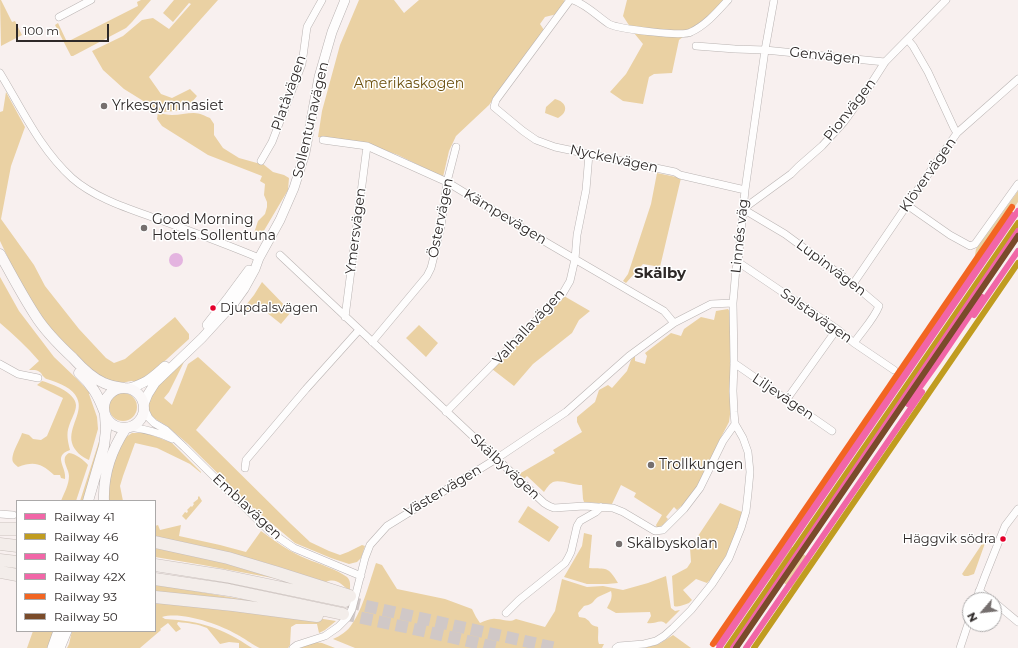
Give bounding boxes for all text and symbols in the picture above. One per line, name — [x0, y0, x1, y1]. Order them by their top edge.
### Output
scale bar — [18, 16, 111, 42]
text: 100 m — [23, 23, 59, 38]
street label: Genvägen — [788, 44, 862, 68]
street label: Platåvägen — [268, 53, 310, 133]
street label: Sollentunavägen — [289, 60, 333, 180]
street label: Pionvägen — [820, 75, 880, 145]
park label: Amerikaskogen — [354, 76, 464, 92]
place label: Yrkesgymnasiet — [112, 98, 224, 114]
marker: Yrkesgymnasiet — [99, 101, 109, 111]
street label: Klövervägen — [896, 135, 960, 215]
street label: Nyckelvägen — [568, 141, 660, 177]
street label: Östervägen — [425, 176, 457, 260]
street label: Kämpevägen — [460, 186, 550, 248]
street label: Ymersvägen — [342, 187, 370, 275]
street label: Linnés väg — [728, 198, 752, 274]
place label: Good Morning Hotels Sollentuna — [152, 212, 276, 244]
marker: Good Morning Hotels Sollentuna — [139, 223, 149, 233]
street label: Lupinvägen — [793, 236, 869, 300]
district label: Skälby — [634, 265, 686, 283]
street label: Salstavägen — [777, 285, 855, 347]
street label: Valhallavägen — [490, 286, 568, 368]
place label: Djupdalsvägen — [220, 300, 318, 316]
marker: Djupdalsvägen — [208, 303, 218, 313]
street label: Liljevägen — [749, 370, 817, 424]
street label: Skälbyvägen — [467, 431, 543, 503]
place label: Trollkungen — [659, 457, 743, 473]
marker: Trollkungen — [646, 460, 656, 470]
street label: Västervägen — [401, 461, 485, 521]
street label: Emblavägen — [209, 471, 285, 543]
legend — [16, 500, 156, 632]
text: Railway 41 — [54, 509, 115, 524]
text: Railway 46 — [54, 529, 118, 544]
place label: Häggvik södra — [903, 531, 996, 547]
marker: Häggvik södra — [998, 534, 1008, 544]
place label: Skälbyskolan — [627, 536, 718, 552]
marker: Skälbyskolan — [614, 539, 624, 549]
text: Railway 40 — [54, 549, 119, 564]
text: Railway 42X — [54, 569, 126, 584]
text: Railway 93 — [54, 589, 117, 604]
north arrow — [962, 592, 1002, 632]
text: Railway 50 — [54, 609, 118, 624]
text: N — [964, 610, 981, 624]

